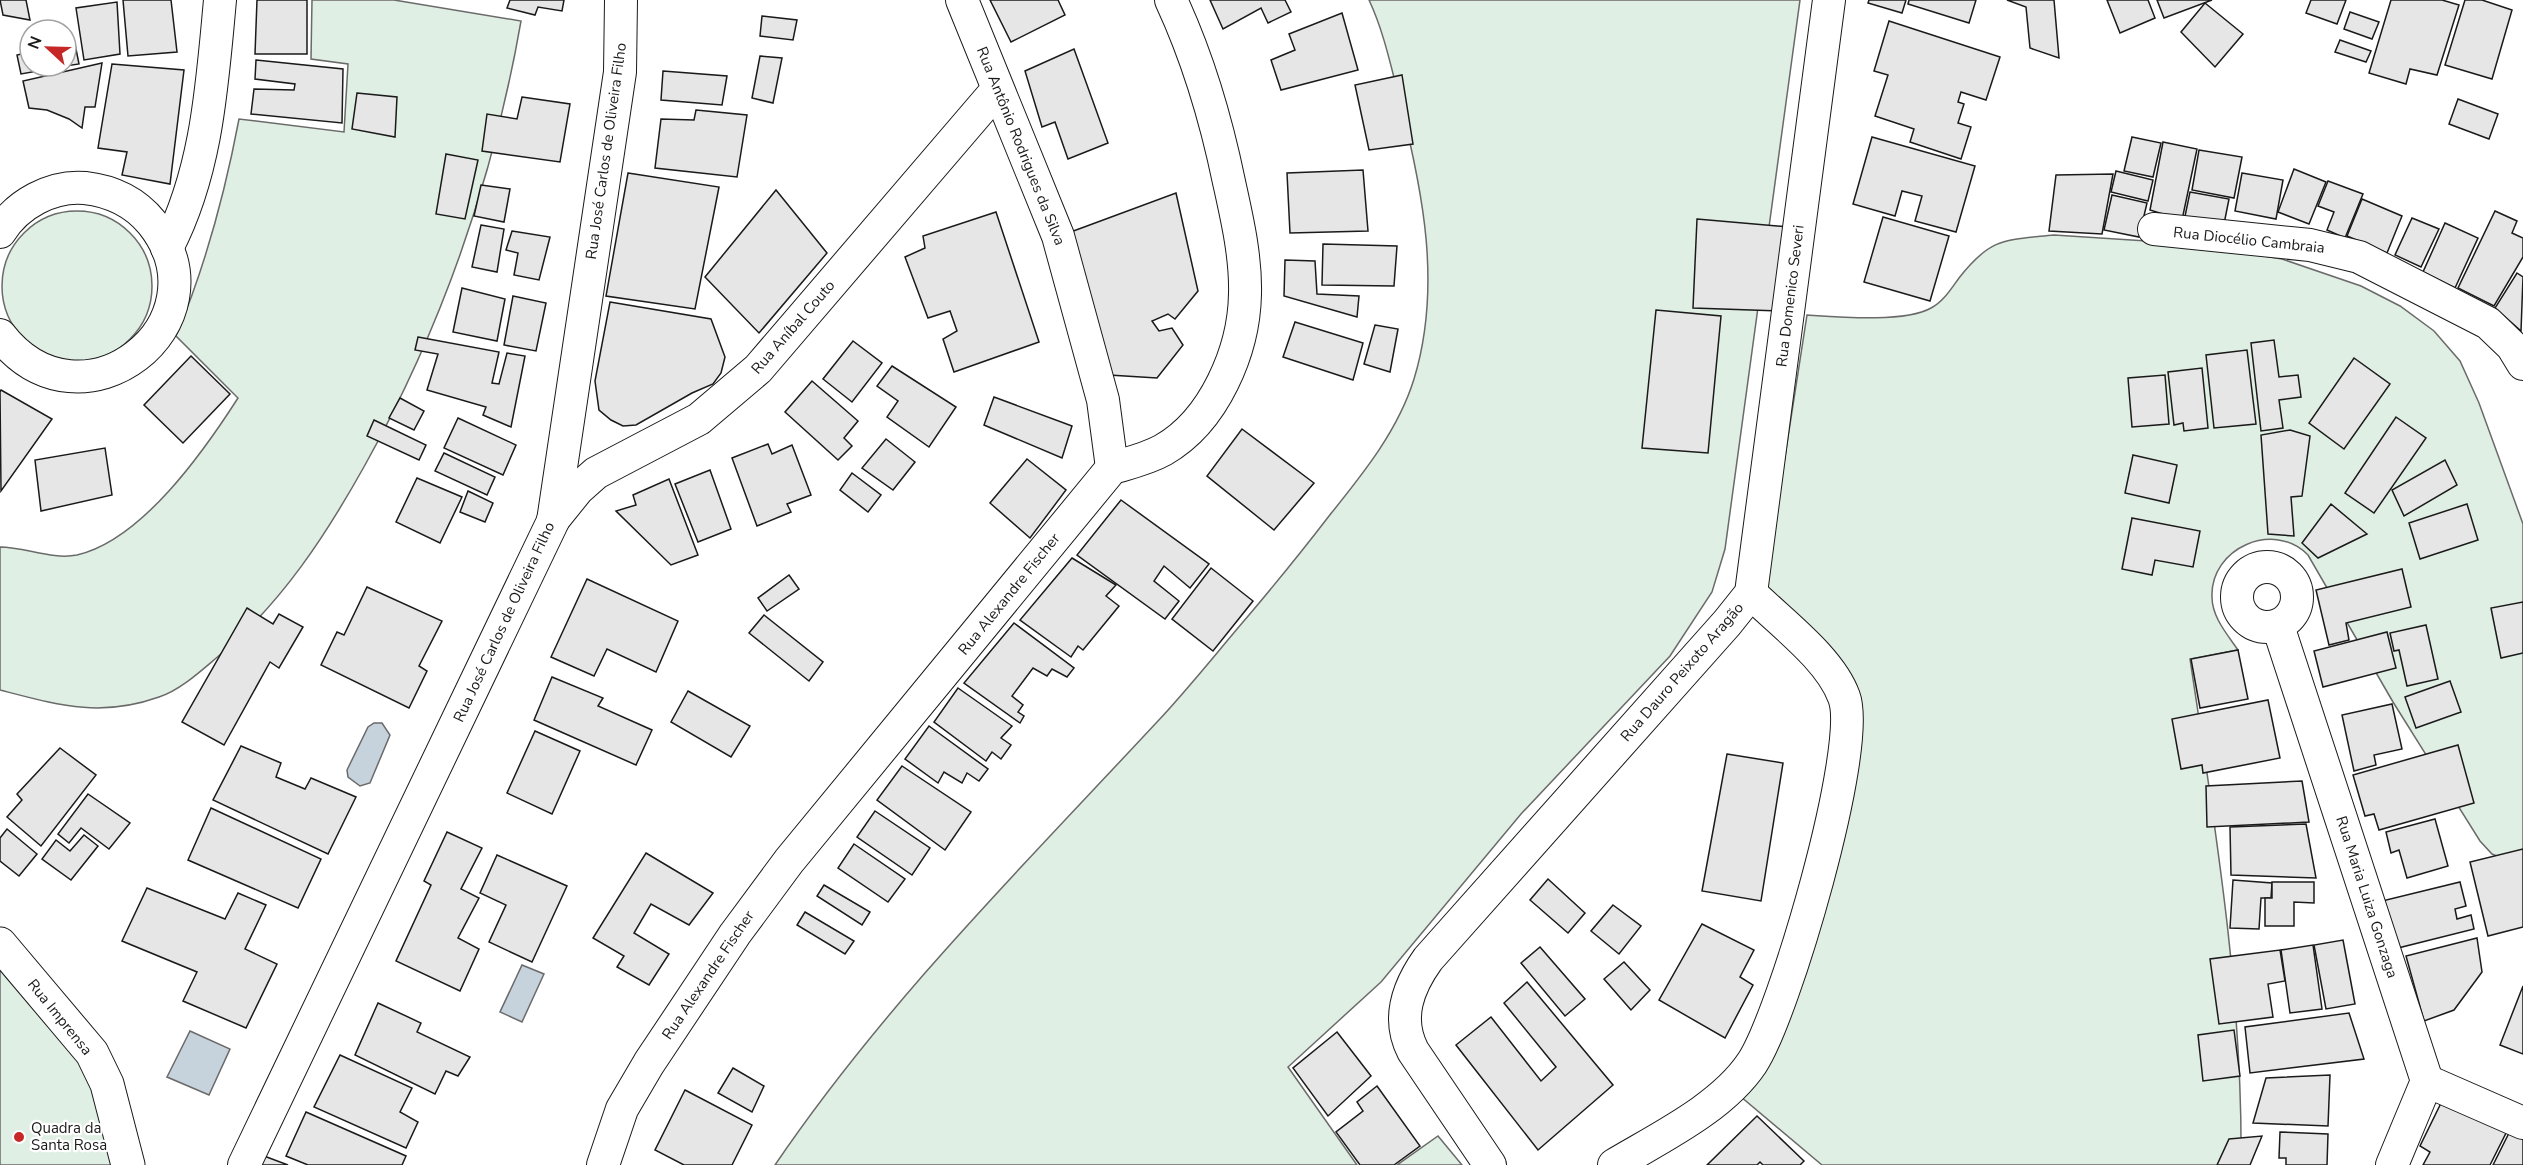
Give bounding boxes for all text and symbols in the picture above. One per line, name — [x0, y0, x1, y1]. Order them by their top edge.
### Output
north arrow — [18, 18, 78, 78]
text: N — [23, 33, 47, 52]
street label: Rua José Carlos de Oliveira Filho — [581, 41, 631, 261]
street label: Rua Antônio Rodrigues da Silva — [972, 44, 1070, 248]
street label: Rua Diocélio Cambraia — [2172, 222, 2326, 258]
street label: Rua Domenico Severi — [1771, 224, 1809, 368]
street label: Rua Aníbal Couto — [747, 276, 839, 378]
street label: Rua José Carlos de Oliveira Filho — [449, 519, 559, 725]
street label: Rua Alexandre Fischer — [954, 528, 1065, 659]
street label: Rua Dauro Peixoto Aragão — [1616, 598, 1748, 746]
street label: Rua Maria Luiza Gonzaga — [2331, 813, 2403, 981]
street label: Rua Alexandre Fischer — [657, 906, 759, 1043]
street label: Rua Imprensa — [23, 975, 97, 1059]
place label: Quadra da Santa Rosa — [31, 1118, 107, 1155]
marker: Quadra da Santa Rosa — [12, 1130, 26, 1144]

